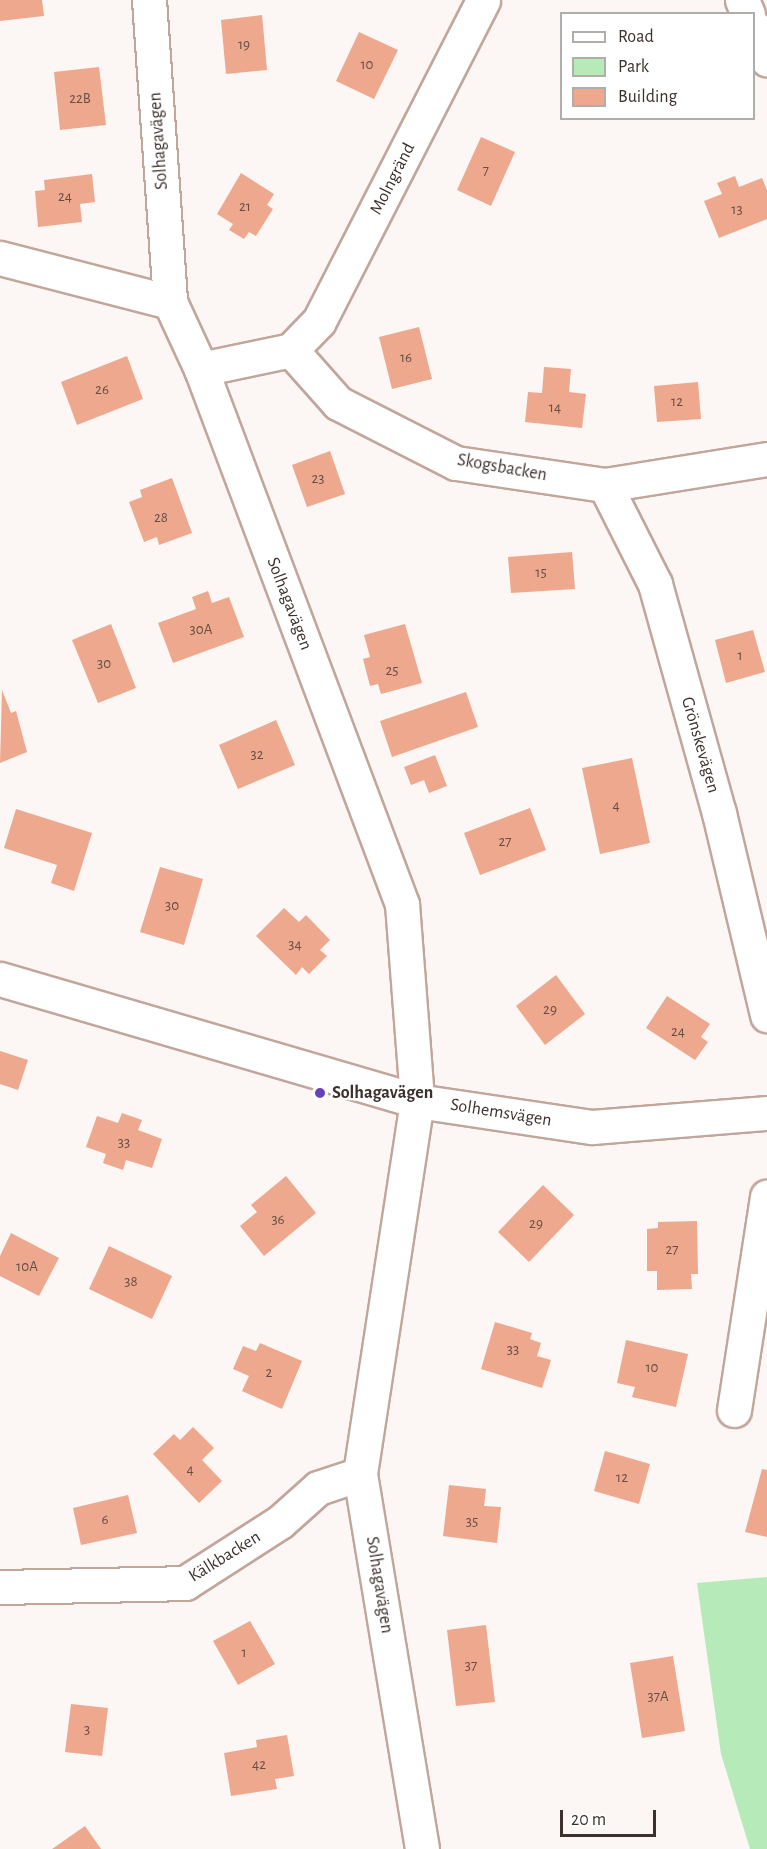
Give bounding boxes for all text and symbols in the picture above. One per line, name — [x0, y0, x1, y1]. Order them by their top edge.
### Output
legend — [560, 12, 755, 120]
text: Road — [618, 28, 654, 46]
house number: 19 — [238, 36, 250, 54]
house number: 10 — [360, 56, 374, 74]
text: Park — [618, 58, 649, 76]
text: Building — [618, 88, 677, 106]
house number: 22B — [69, 90, 91, 108]
street label: Solhagavägen — [145, 92, 173, 190]
street label: Molngränd — [366, 140, 420, 218]
house number: 7 — [483, 162, 489, 180]
house number: 24 — [58, 188, 72, 206]
house number: 21 — [239, 198, 251, 216]
house number: 13 — [731, 201, 743, 219]
house number: 16 — [400, 349, 412, 367]
house number: 26 — [95, 381, 109, 399]
house number: 12 — [671, 393, 683, 411]
house number: 14 — [549, 399, 561, 417]
street label: Skogsbacken — [456, 450, 548, 486]
house number: 23 — [311, 470, 325, 488]
house number: 28 — [154, 509, 168, 527]
street label: Solhagavägen — [261, 555, 317, 653]
house number: 15 — [535, 564, 547, 582]
house number: 30A — [190, 621, 212, 639]
house number: 1 — [737, 647, 743, 665]
house number: 30 — [97, 655, 111, 673]
house number: 25 — [385, 662, 399, 680]
street label: Grönskevägen — [676, 694, 724, 796]
house number: 32 — [250, 746, 264, 764]
house number: 4 — [612, 797, 620, 815]
house number: 27 — [498, 833, 512, 851]
house number: 30 — [165, 897, 179, 915]
house number: 34 — [288, 936, 302, 954]
house number: 29 — [543, 1001, 557, 1019]
house number: 24 — [671, 1023, 685, 1041]
place label: Solhagavägen — [332, 1082, 433, 1104]
marker: Solhagavägen — [313, 1086, 327, 1100]
street label: Solhemsvägen — [449, 1094, 553, 1132]
house number: 33 — [118, 1134, 130, 1152]
house number: 36 — [271, 1211, 285, 1229]
house number: 29 — [529, 1215, 543, 1233]
house number: 27 — [665, 1241, 679, 1259]
house number: 10A — [16, 1258, 38, 1276]
house number: 38 — [124, 1273, 138, 1291]
house number: 33 — [507, 1341, 519, 1359]
house number: 10 — [645, 1359, 659, 1377]
house number: 2 — [266, 1364, 272, 1382]
house number: 4 — [186, 1461, 194, 1479]
house number: 12 — [616, 1469, 628, 1487]
house number: 6 — [101, 1511, 109, 1529]
house number: 35 — [466, 1513, 478, 1531]
street label: Kälkbacken — [185, 1526, 265, 1588]
street label: Solhagavägen — [361, 1535, 397, 1635]
house number: 1 — [241, 1644, 247, 1662]
house number: 37 — [465, 1657, 477, 1675]
house number: 37A — [647, 1688, 669, 1706]
house number: 3 — [84, 1721, 90, 1739]
house number: 42 — [252, 1756, 266, 1774]
scale bar — [563, 1798, 659, 1836]
text: 20 m — [571, 1811, 606, 1829]

